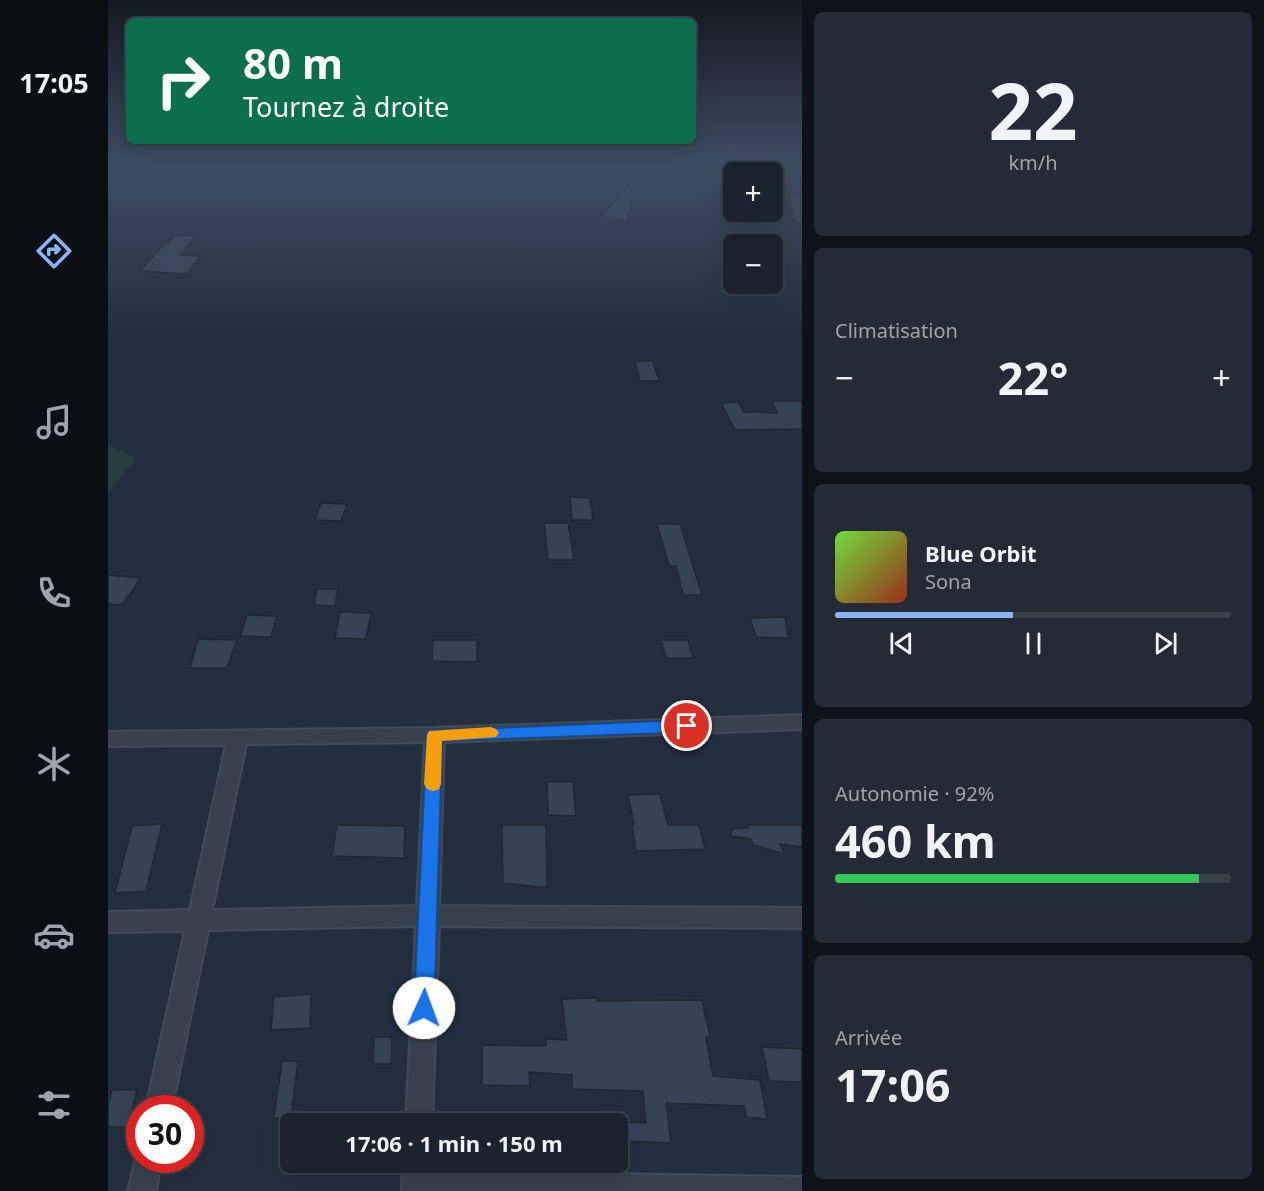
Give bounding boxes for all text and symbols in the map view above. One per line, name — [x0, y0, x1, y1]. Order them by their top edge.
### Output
text: 80 m — [243, 34, 343, 91]
icon: right — [144, 42, 222, 120]
text: 22 — [988, 57, 1078, 163]
text: 17:05 — [19, 64, 89, 101]
text: Tournez à droite — [243, 88, 449, 125]
text: km/h — [1008, 149, 1058, 176]
map controls — [723, 162, 783, 294]
button: + — [723, 162, 783, 222]
icon: directions — [33, 230, 75, 272]
button: − — [723, 234, 783, 294]
text: Climatisation — [835, 317, 958, 344]
text: 22° — [998, 347, 1068, 408]
text: − — [835, 355, 854, 400]
text: + — [1212, 355, 1231, 400]
icon: music — [33, 401, 75, 443]
text: Blue Orbit — [925, 538, 1037, 568]
text: Sona — [925, 568, 972, 595]
icon: phone — [33, 572, 75, 614]
icon: previous — [885, 627, 918, 660]
icon: pause — [1017, 627, 1050, 660]
icon: next — [1149, 627, 1182, 660]
pin — [661, 700, 712, 751]
icon: arrive — [670, 709, 703, 742]
icon: climate — [33, 743, 75, 785]
text: Autonomie · 92% — [835, 780, 994, 807]
text: 460 km — [835, 810, 996, 871]
icon: car — [33, 914, 75, 956]
position arrow — [392, 976, 456, 1040]
text: Arrivée — [835, 1024, 902, 1051]
text: 17:06 — [835, 1054, 951, 1115]
icon: filters — [33, 1084, 75, 1126]
speed limit sign: 30 — [126, 1095, 204, 1173]
text: 17:06 · 1 min · 150 m — [345, 1128, 563, 1158]

